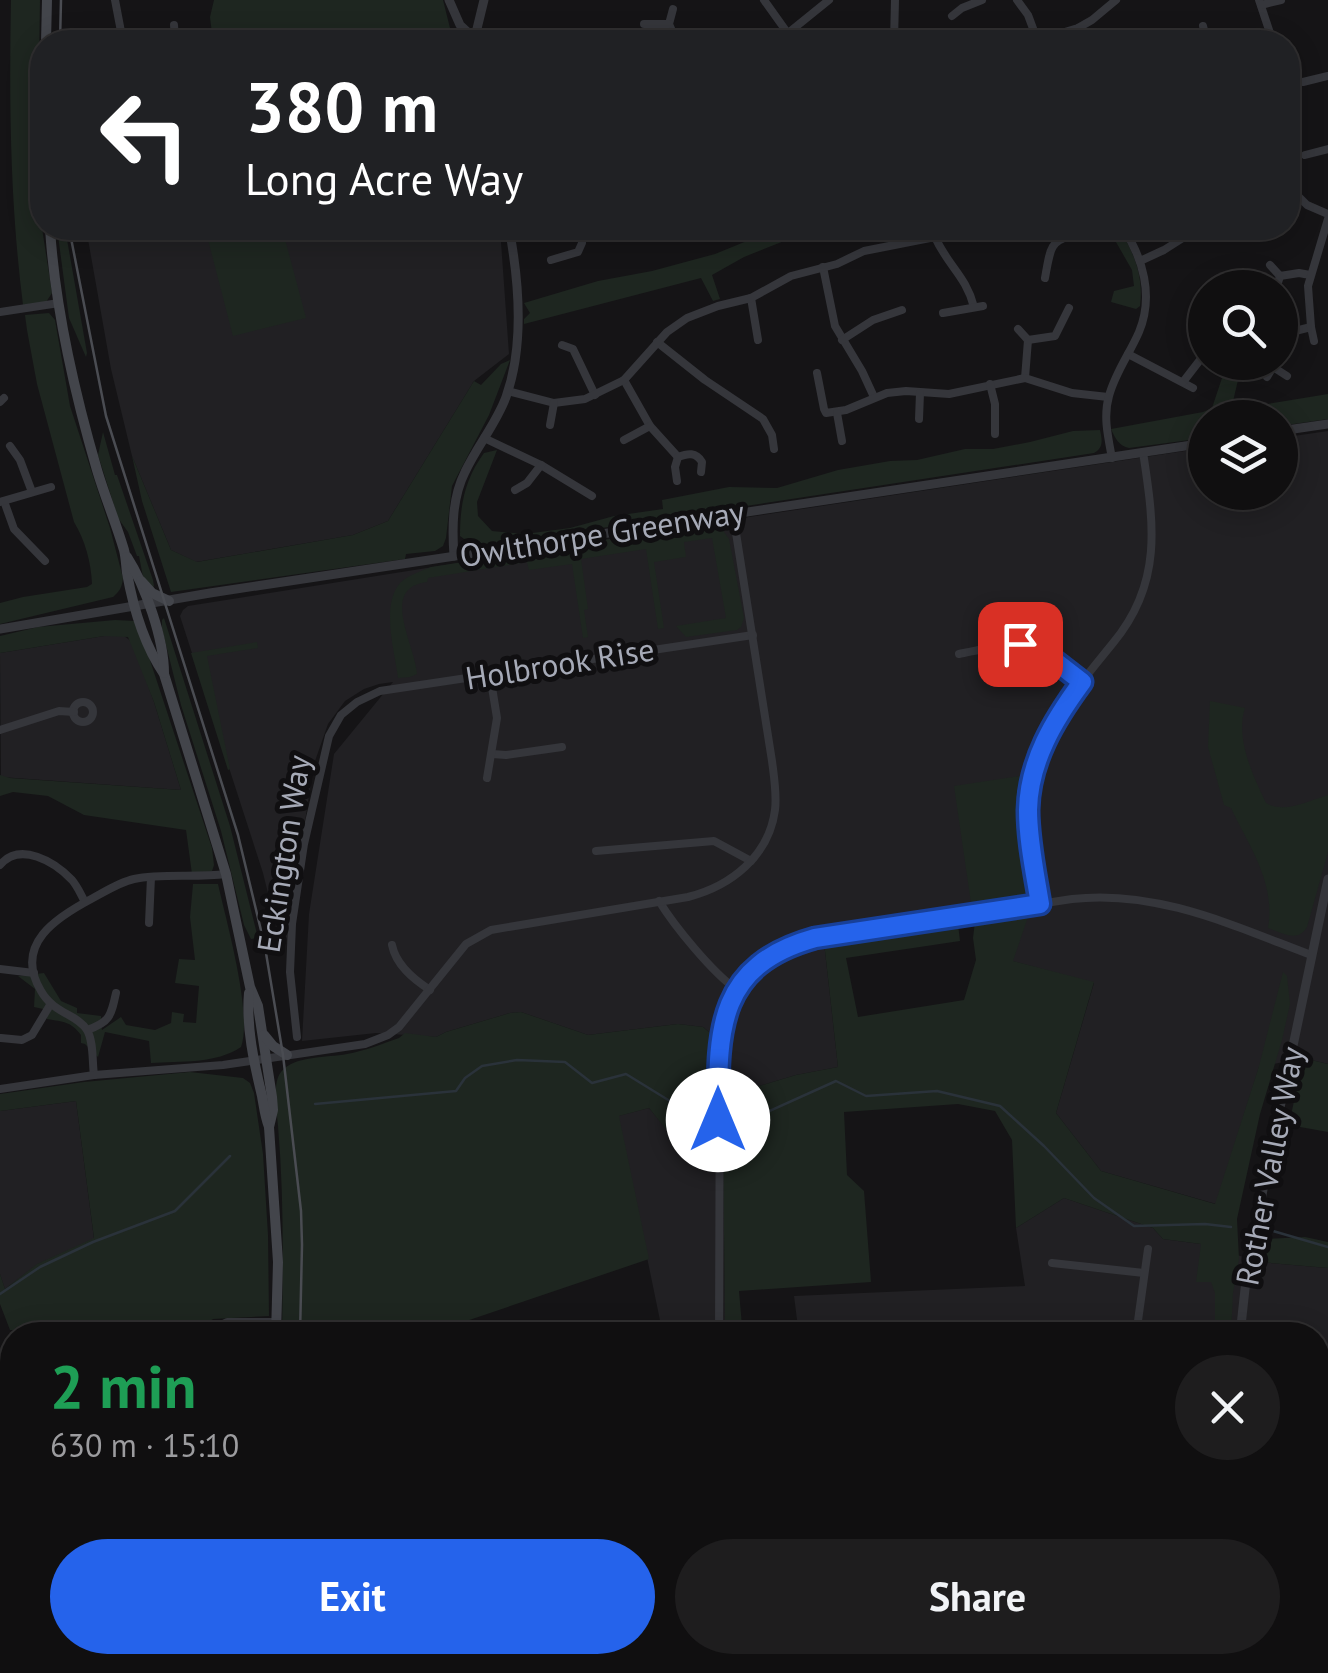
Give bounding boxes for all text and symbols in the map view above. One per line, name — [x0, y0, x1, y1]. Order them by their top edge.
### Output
text: 380 m — [245, 61, 438, 151]
icon: left — [80, 70, 210, 200]
text: Long Acre Way — [245, 149, 523, 207]
map controls — [1188, 270, 1298, 510]
button: search — [1188, 270, 1298, 380]
button: layers — [1188, 400, 1298, 510]
street label: Owlthorpe Greenway — [456, 490, 747, 576]
pin — [978, 602, 1063, 687]
icon: arrive — [993, 617, 1048, 672]
street label: Holbrook Rise — [462, 627, 657, 699]
street label: Eckington Way — [247, 752, 319, 956]
street label: Rother Valley Way — [1225, 1043, 1313, 1289]
position arrow — [666, 1068, 770, 1172]
text: 2 min — [50, 1347, 196, 1425]
button: close — [1175, 1355, 1280, 1460]
text: 630 m · 15:10 — [50, 1424, 239, 1466]
button: Exit — [50, 1539, 655, 1654]
button: Share — [675, 1539, 1280, 1654]

